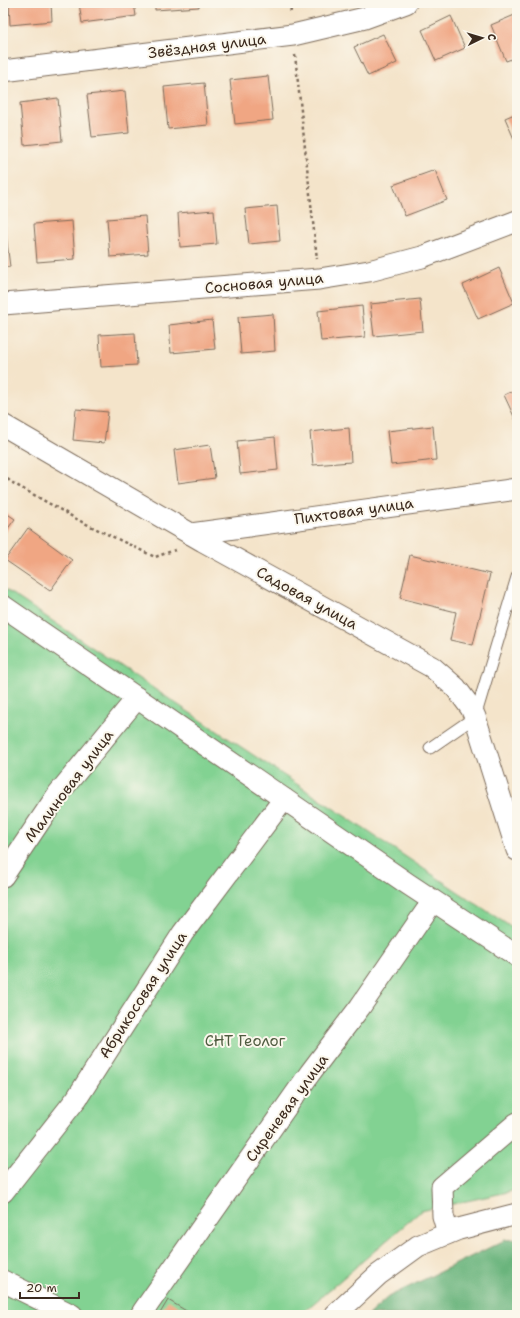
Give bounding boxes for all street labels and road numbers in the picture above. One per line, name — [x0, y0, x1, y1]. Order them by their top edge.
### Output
street label: Звёздная улица — [147, 29, 268, 63]
street label: Сосновая улица — [204, 268, 325, 298]
street label: Пихтовая улица — [293, 493, 415, 529]
street label: Садовая улица — [253, 562, 362, 634]
street label: Малиновая улица — [20, 725, 118, 846]
street label: Абрикосовая улица — [95, 927, 192, 1062]
street label: Сиреневая улица — [241, 1050, 333, 1166]

